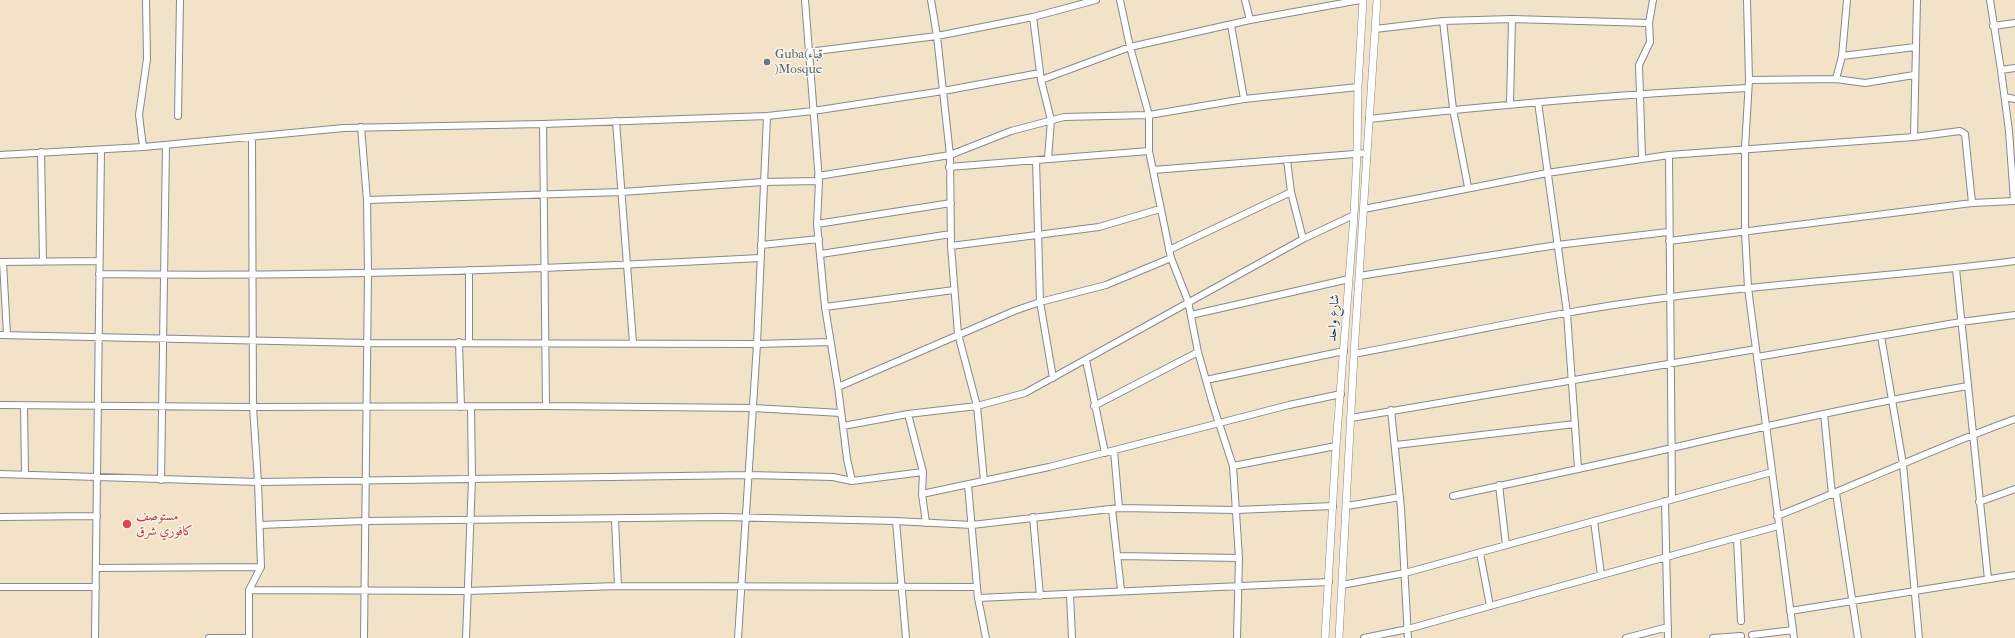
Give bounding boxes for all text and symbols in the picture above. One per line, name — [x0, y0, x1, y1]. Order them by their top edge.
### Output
place label: Guba(قباء )Mosque — [775, 47, 823, 78]
marker: Guba(قباء )Mosque — [762, 57, 772, 67]
street label: شارع واحد — [1325, 294, 1343, 342]
place label: مستوصف كافوري شرق — [136, 509, 193, 540]
marker: مستوصف كافوري شرق — [121, 518, 133, 530]

